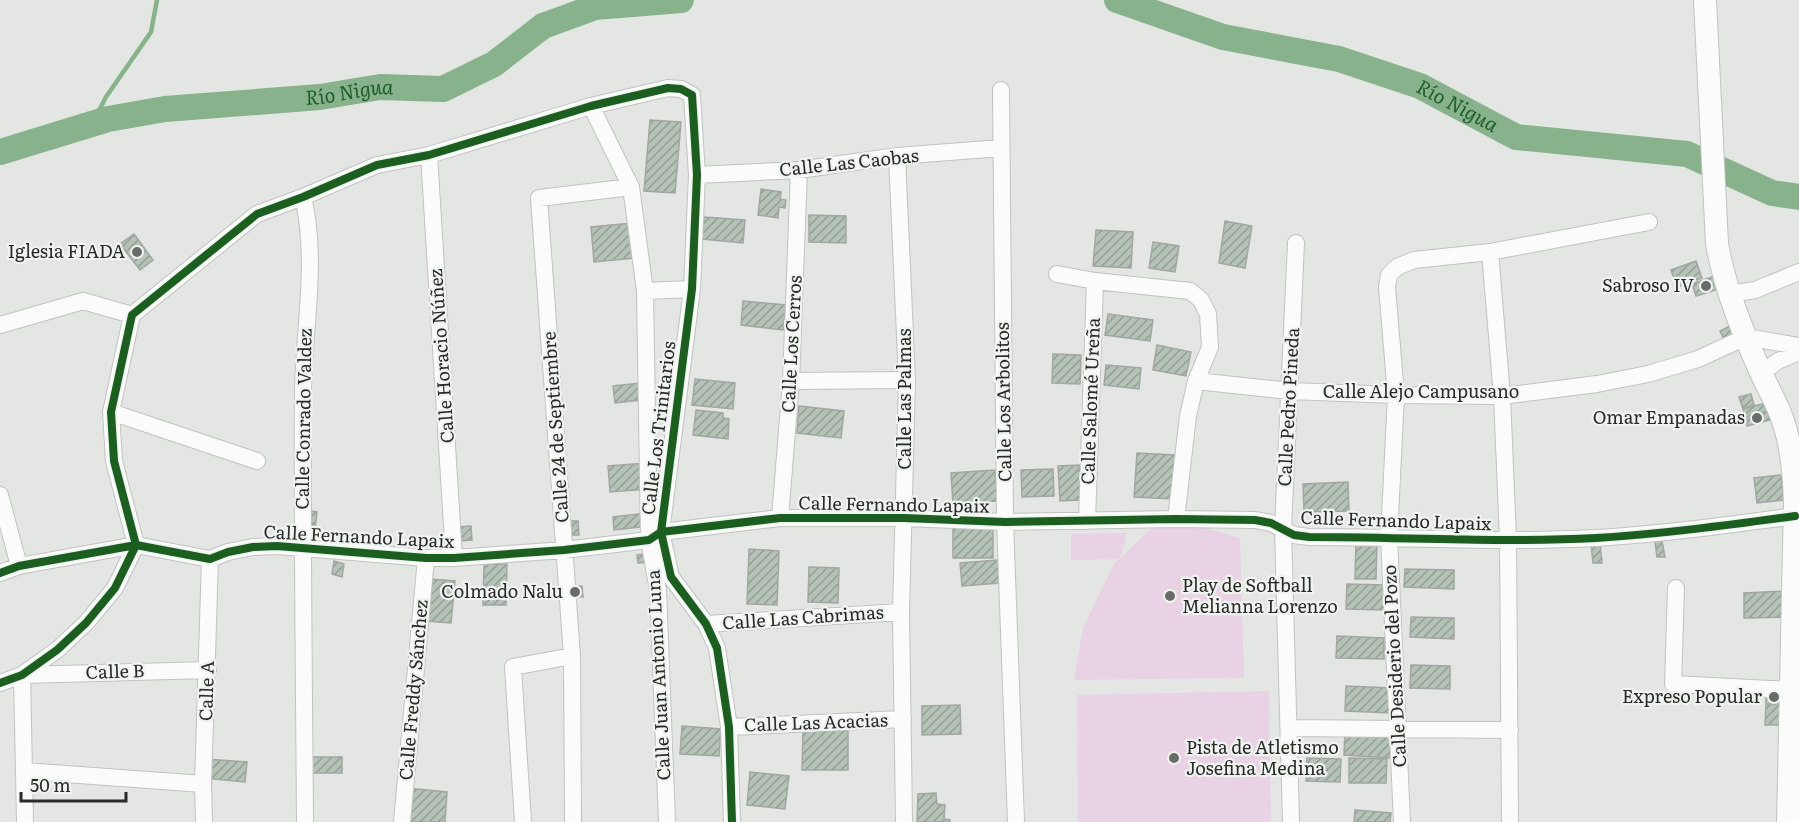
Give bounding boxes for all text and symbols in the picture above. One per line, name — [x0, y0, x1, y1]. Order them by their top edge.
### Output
water label: Río Nigua — [304, 70, 394, 111]
water label: Río Nigua — [1412, 70, 1505, 138]
street label: Calle Las Caobas — [778, 141, 920, 182]
place label: Iglesia FIADA — [8, 237, 125, 264]
marker: Iglesia FIADA — [130, 245, 144, 259]
street label: Calle Horacio Núñez — [421, 268, 460, 444]
place label: Sabroso IV — [1602, 271, 1694, 298]
street label: Calle Los Cerros — [773, 275, 808, 413]
marker: Sabroso IV — [1699, 279, 1713, 293]
street label: Calle Salomé Ureña — [1073, 317, 1106, 485]
street label: Calle Los Arbolitos — [988, 322, 1017, 482]
street label: Calle Pedro Pineda — [1270, 326, 1305, 487]
street label: Calle Conrado Valdez — [287, 328, 318, 510]
street label: Calle Las Palmas — [890, 328, 917, 470]
street label: Calle 24 de Septiembre — [534, 330, 575, 524]
street label: Calle Los Trinitarios — [633, 339, 682, 516]
street label: Calle Alejo Campusano — [1323, 377, 1519, 404]
place label: Omar Empanadas — [1593, 403, 1745, 430]
marker: Omar Empanadas — [1750, 411, 1764, 425]
street label: Calle Fernando Lapaix — [798, 488, 991, 519]
street label: Calle Fernando Lapaix — [1300, 503, 1493, 536]
street label: Calle Fernando Lapaix — [263, 517, 456, 554]
street label: Calle Desiderio del Pozo — [1375, 564, 1412, 768]
street label: Calle Juan Antonio Luna — [638, 569, 677, 781]
place label: Play de Softball Melianna Lorenzo — [1182, 571, 1338, 619]
place label: Colmado Nalu — [441, 577, 563, 604]
marker: Colmado Nalu — [568, 585, 582, 599]
marker: Play de Softball Melianna Lorenzo — [1163, 589, 1177, 603]
street label: Calle Las Cabrimas — [721, 597, 884, 636]
street label: Calle Freddy Sánchez — [391, 598, 434, 781]
street label: Calle B — [85, 656, 145, 685]
street label: Calle A — [191, 660, 220, 721]
place label: Expreso Popular — [1622, 682, 1762, 709]
marker: Expreso Popular — [1767, 690, 1781, 704]
street label: Calle Las Acacias — [744, 705, 888, 738]
place label: Pista de Atletismo Josefina Medina — [1186, 733, 1339, 781]
marker: Pista de Atletismo Josefina Medina — [1167, 751, 1181, 765]
scale bar — [21, 765, 126, 803]
text: 50 m — [30, 771, 71, 798]

